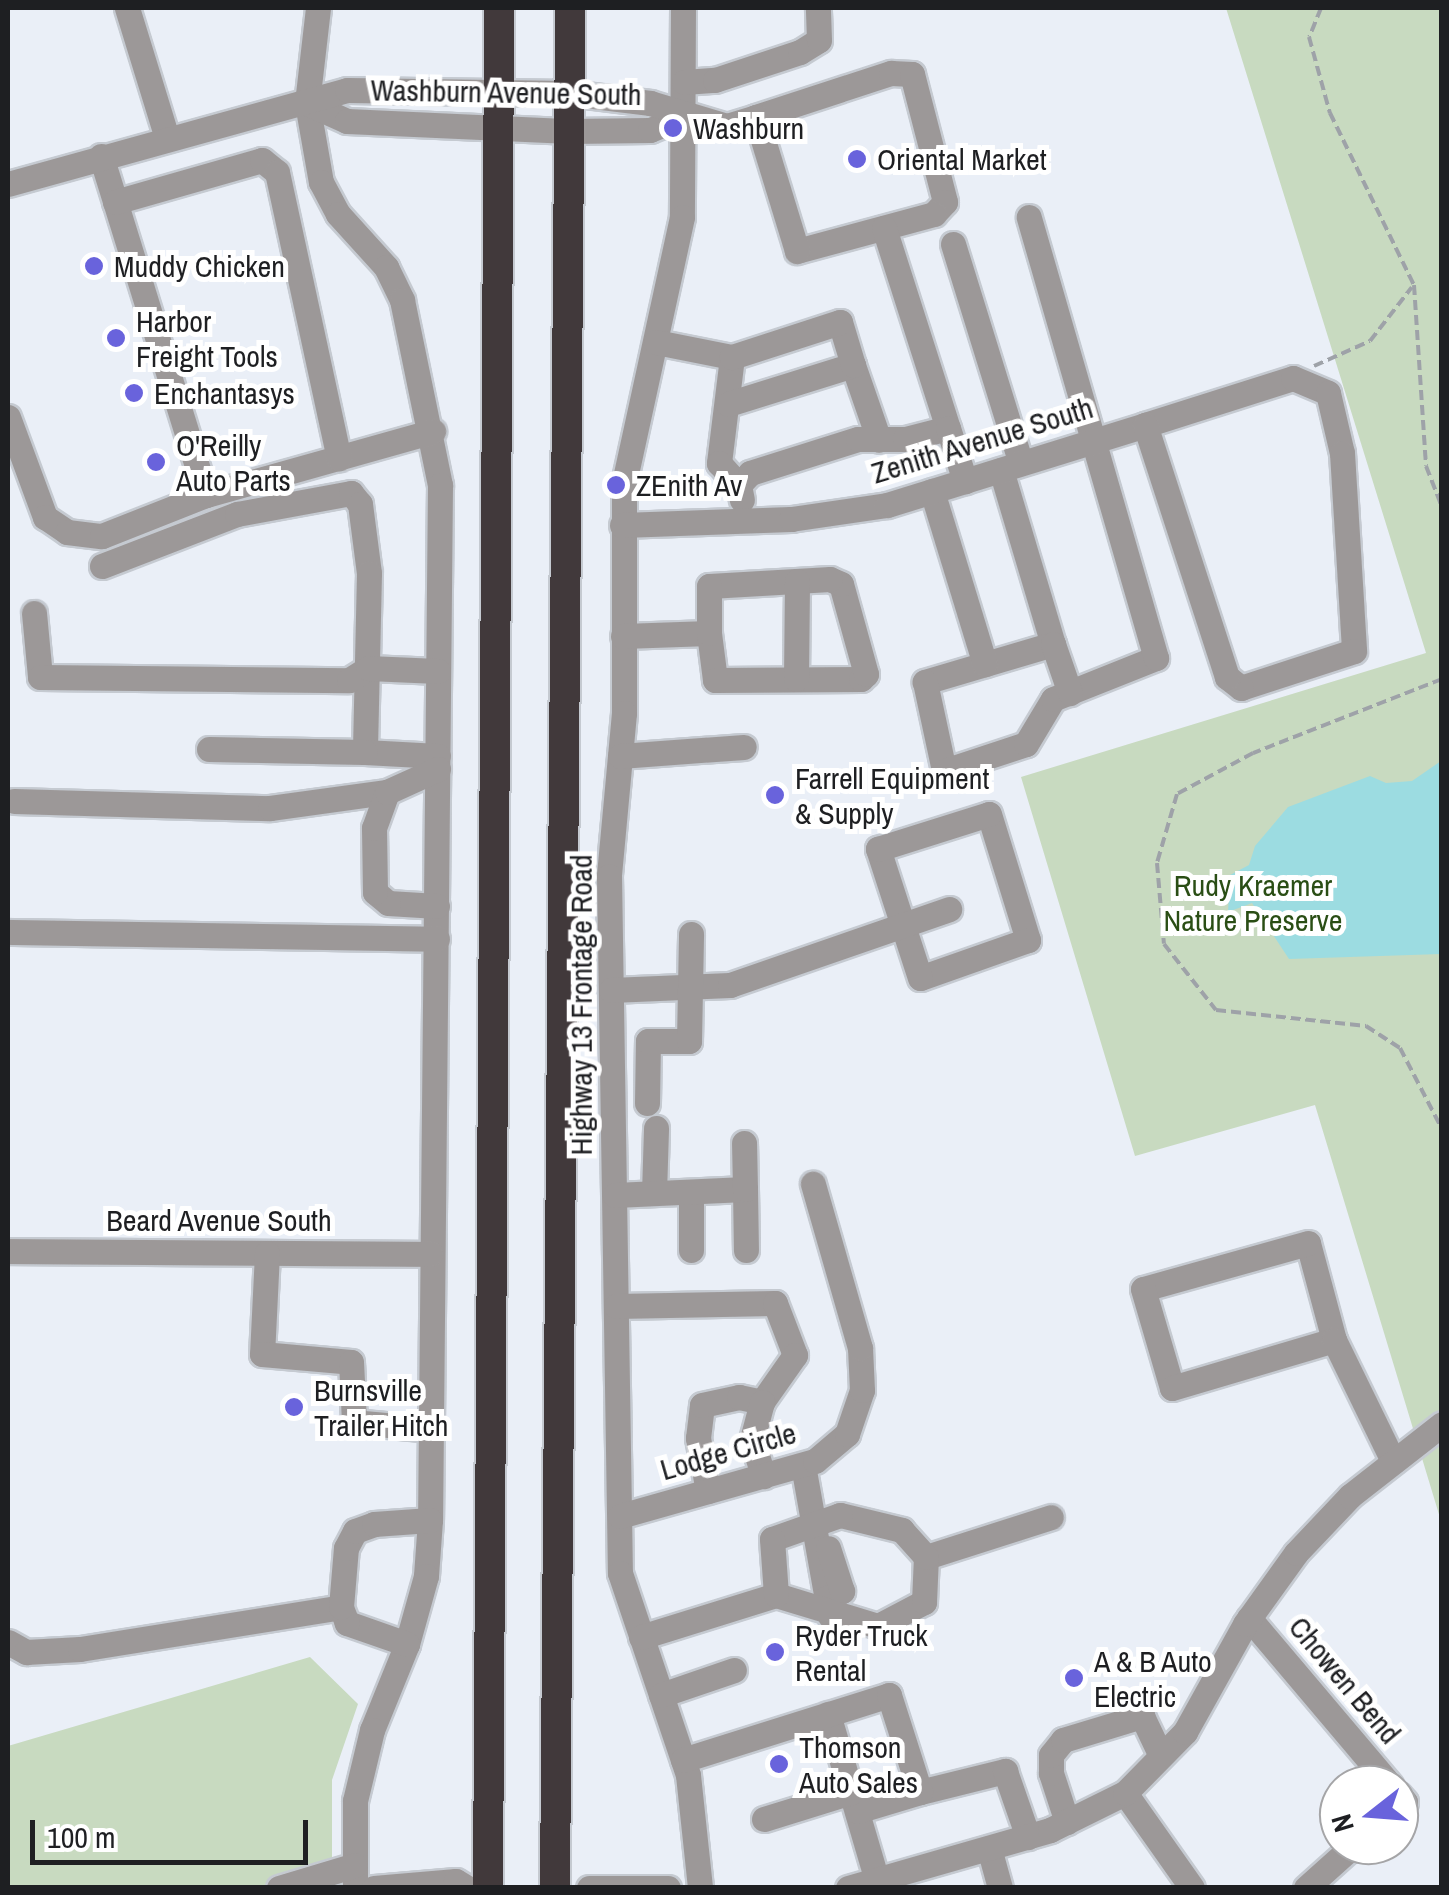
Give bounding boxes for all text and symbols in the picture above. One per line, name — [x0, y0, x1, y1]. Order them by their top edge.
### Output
street label: Washburn Avenue South — [370, 72, 642, 112]
place label: Washburn — [693, 110, 804, 146]
marker: Washburn — [662, 117, 684, 139]
place label: Oriental Market — [877, 141, 1047, 177]
marker: Oriental Market — [846, 148, 868, 170]
place label: Muddy Chicken — [114, 248, 285, 284]
marker: Muddy Chicken — [83, 255, 105, 277]
place label: Harbor Freight Tools — [136, 303, 278, 374]
marker: Harbor Freight Tools — [105, 327, 127, 349]
place label: Enchantasys — [154, 375, 295, 411]
marker: Enchantasys — [123, 382, 145, 404]
street label: Zenith Avenue South — [866, 389, 1098, 491]
place label: O'Reilly Auto Parts — [176, 427, 291, 498]
marker: O'Reilly Auto Parts — [145, 451, 167, 473]
place label: ZEnith Av — [636, 467, 744, 503]
marker: ZEnith Av — [605, 474, 627, 496]
place label: Farrell Equipment & Supply — [795, 760, 989, 830]
marker: Farrell Equipment & Supply — [764, 784, 786, 806]
street label: Highway 13 Frontage Road — [563, 855, 599, 1155]
park label: Rudy Kraemer Nature Preserve — [1163, 867, 1343, 938]
street label: Beard Avenue South — [106, 1202, 332, 1238]
place label: Burnsville Trailer Hitch — [314, 1372, 448, 1442]
marker: Burnsville Trailer Hitch — [283, 1396, 305, 1418]
street label: Lodge Circle — [656, 1414, 800, 1488]
street label: Chowen Bend — [1282, 1609, 1408, 1751]
place label: Ryder Truck Rental — [795, 1617, 928, 1688]
marker: Ryder Truck Rental — [764, 1641, 786, 1663]
place label: A & B Auto Electric — [1094, 1643, 1214, 1714]
marker: A & B Auto Electric — [1063, 1667, 1085, 1689]
place label: Thomson Auto Sales — [799, 1729, 918, 1800]
marker: Thomson Auto Sales — [768, 1753, 790, 1775]
north arrow — [1319, 1765, 1419, 1865]
scale bar — [35, 1800, 312, 1862]
text: N — [1322, 1810, 1363, 1837]
text: 100 m — [47, 1817, 115, 1857]

